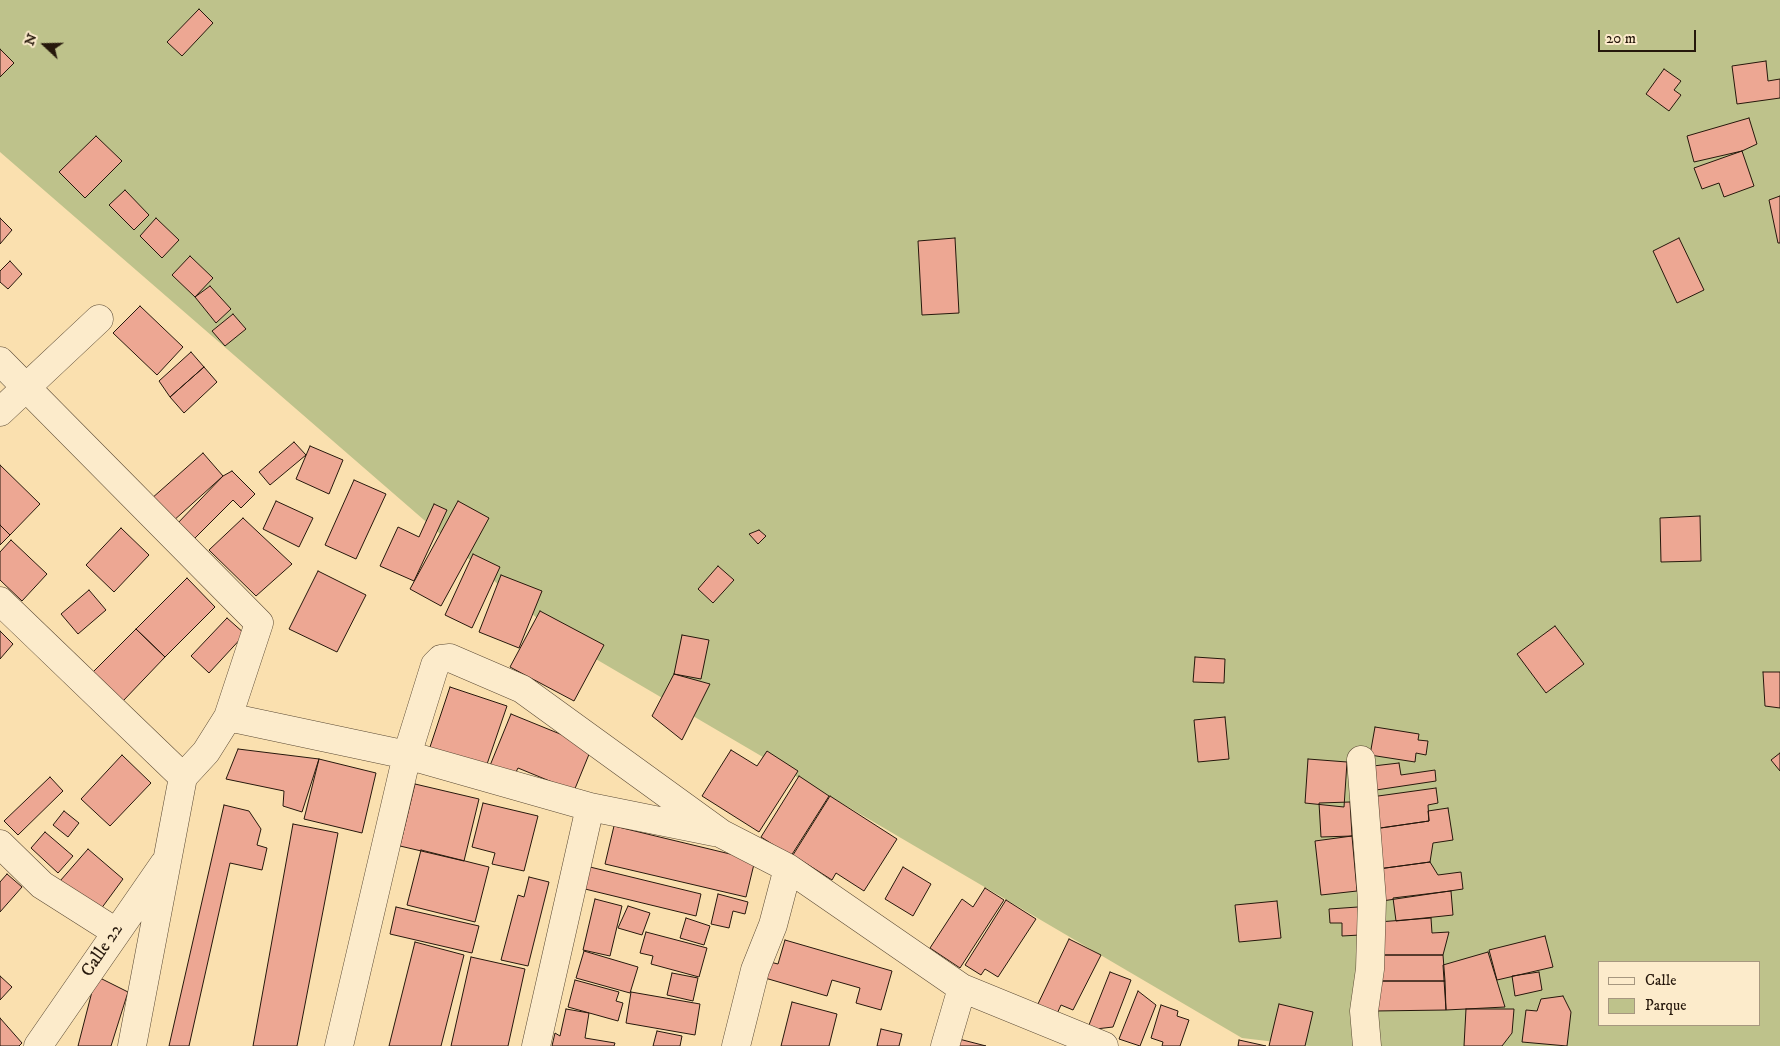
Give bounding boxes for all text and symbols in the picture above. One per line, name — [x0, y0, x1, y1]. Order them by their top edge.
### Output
north arrow — [20, 20, 70, 70]
scale bar — [1600, 20, 1698, 52]
text: 20 m — [1606, 29, 1636, 48]
text: N — [21, 31, 41, 48]
street label: Calle 22 — [77, 920, 129, 982]
legend — [1598, 961, 1760, 1026]
text: Calle — [1645, 971, 1677, 990]
text: Parque — [1645, 996, 1686, 1015]

